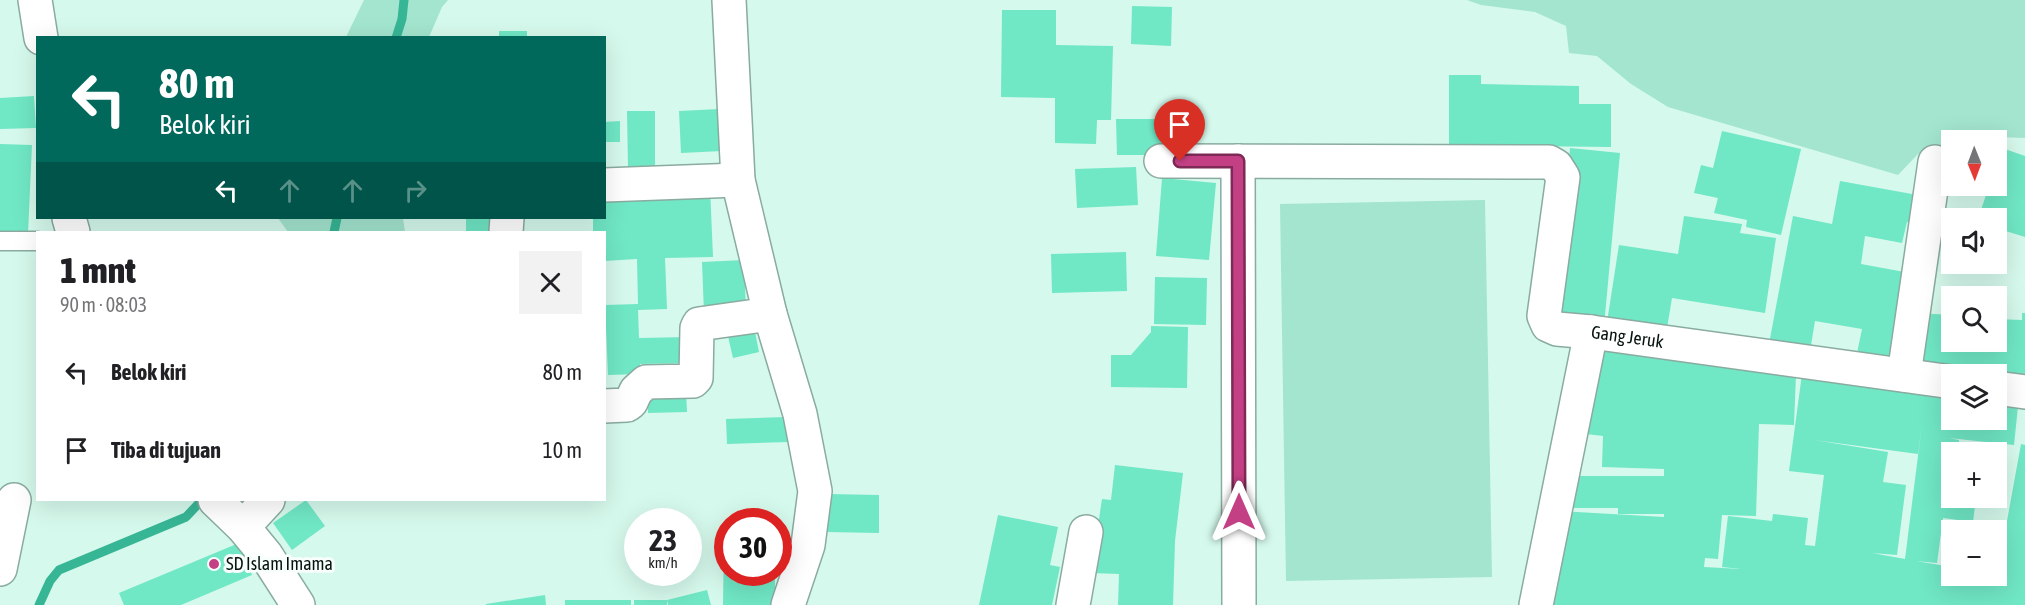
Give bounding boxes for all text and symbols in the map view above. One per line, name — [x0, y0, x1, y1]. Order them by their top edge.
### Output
text: 80 m — [159, 59, 234, 107]
icon: left — [60, 60, 138, 138]
pin — [1154, 99, 1205, 161]
icon: arrive — [1163, 108, 1196, 141]
text: Belok kiri — [159, 109, 251, 140]
north arrow — [1941, 130, 2007, 196]
map controls — [1941, 130, 2007, 586]
icon: left — [210, 174, 243, 207]
icon: ahead — [273, 174, 306, 207]
icon: ahead — [336, 174, 369, 207]
icon: right — [399, 174, 432, 207]
button: sound — [1941, 208, 2007, 274]
text: 1 mnt — [60, 249, 136, 291]
button: close — [519, 251, 582, 314]
button: search — [1941, 286, 2007, 352]
text: 90 m · 08:03 — [60, 293, 147, 316]
street label: Gang Jeruk — [1590, 321, 1665, 352]
icon: left — [60, 356, 93, 389]
text: Belok kiri — [111, 359, 186, 385]
text: 80 m — [542, 359, 582, 385]
button: layers — [1941, 364, 2007, 430]
icon: arrive — [60, 434, 93, 467]
text: Tiba di tujuan — [111, 437, 221, 463]
text: 10 m — [542, 437, 582, 463]
button: + — [1941, 442, 2007, 508]
position arrow — [1207, 480, 1271, 544]
speed limit sign: 30 — [714, 508, 792, 586]
button: − — [1941, 520, 2007, 586]
text: 23 — [649, 523, 677, 557]
place label: SD Islam Imama — [226, 553, 333, 574]
text: km/h — [648, 554, 678, 571]
marker: SD Islam Imama — [207, 557, 221, 571]

